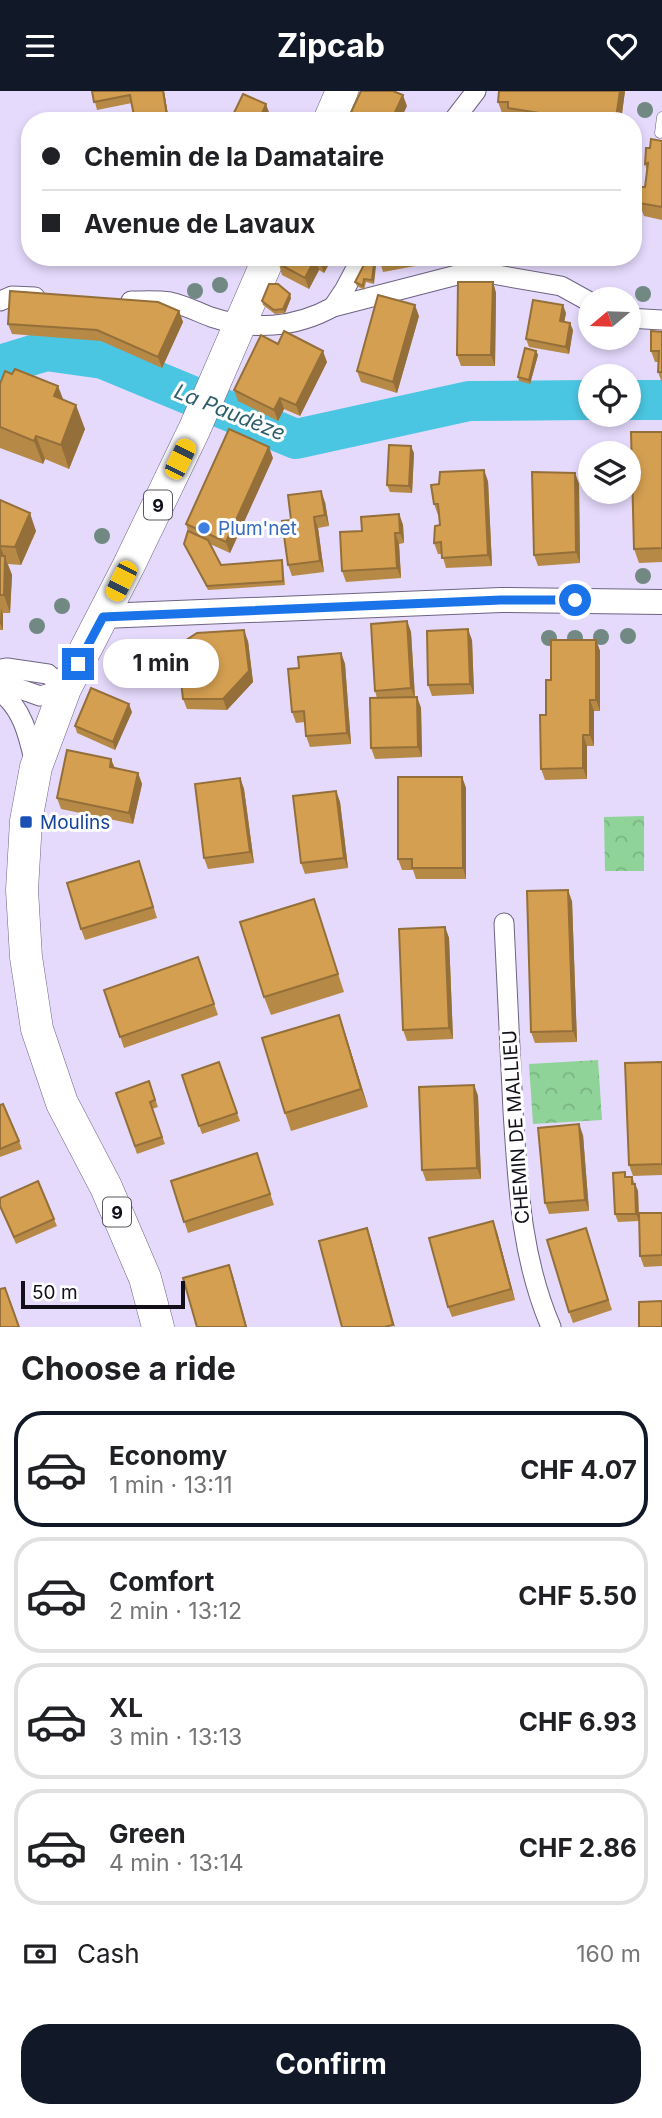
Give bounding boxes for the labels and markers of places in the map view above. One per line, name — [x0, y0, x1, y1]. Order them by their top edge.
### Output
place label: Plum'net — [218, 517, 297, 540]
marker: Plum'net — [196, 520, 212, 536]
place label: Moulins — [40, 811, 110, 834]
marker: Moulins — [18, 814, 34, 830]

